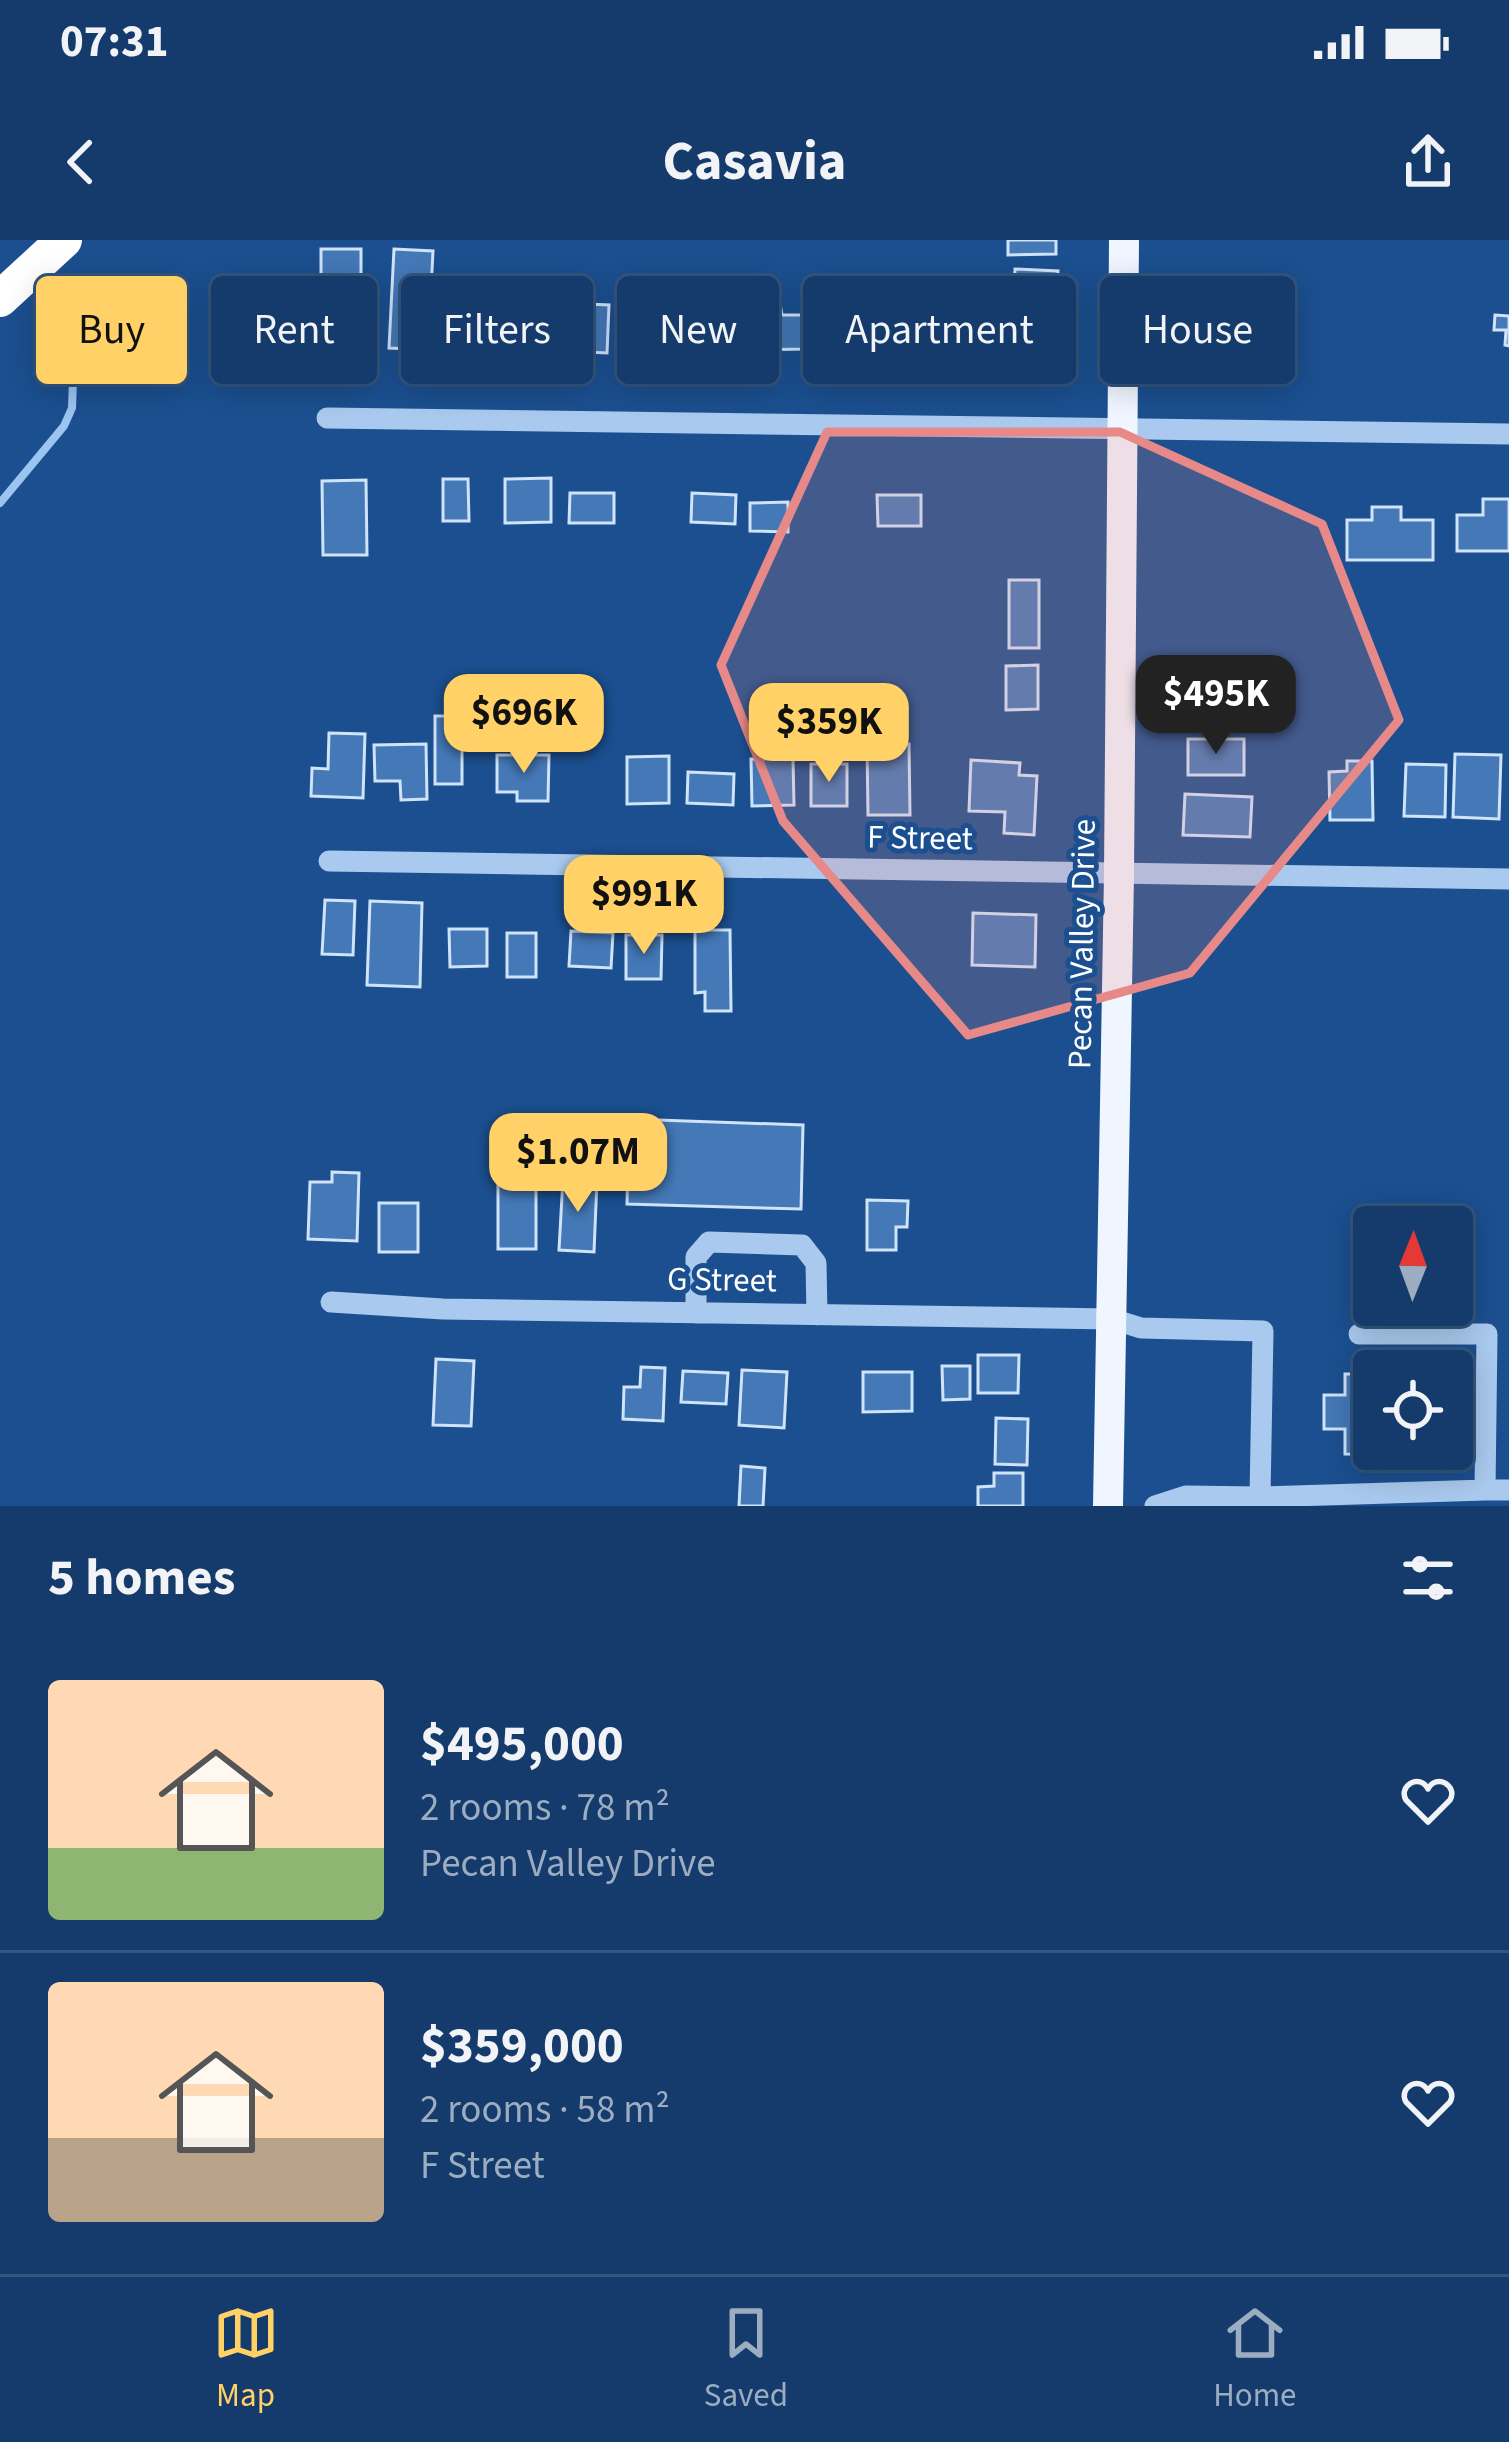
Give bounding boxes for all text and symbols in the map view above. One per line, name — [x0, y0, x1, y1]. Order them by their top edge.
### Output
text: 07:31 — [60, 10, 169, 74]
text: Casavia — [663, 124, 846, 201]
icon: back — [48, 129, 114, 195]
icon: share — [1395, 129, 1461, 195]
chip: Buy — [36, 276, 187, 384]
chip: Rent — [211, 276, 377, 384]
chip: Filters — [401, 276, 593, 384]
chip: New — [617, 276, 779, 384]
chip: Apartment — [803, 276, 1076, 384]
chip: House — [1100, 276, 1295, 384]
pin: $495K — [1132, 655, 1300, 757]
text: $495K — [1163, 666, 1269, 722]
pin: $696K — [440, 674, 608, 776]
pin: $359K — [745, 683, 913, 785]
text: $696K — [471, 685, 577, 741]
text: $359K — [776, 694, 882, 750]
street label: F Street — [867, 814, 973, 862]
street label: Pecan Valley Drive — [1056, 819, 1108, 1069]
pin: $991K — [560, 855, 728, 957]
text: $991K — [591, 866, 697, 922]
pin: $1.07M — [480, 1113, 676, 1215]
text: $1.07M — [516, 1124, 640, 1180]
north arrow — [1353, 1206, 1473, 1326]
map controls — [1353, 1206, 1473, 1470]
street label: G Street — [667, 1256, 777, 1304]
button: locate — [1353, 1350, 1473, 1470]
text: 5 homes — [48, 1542, 235, 1614]
icon: filters — [1395, 1545, 1461, 1611]
text: $495,000 — [420, 1708, 624, 1780]
icon: home — [144, 1728, 288, 1872]
icon: heart — [1395, 1767, 1461, 1833]
text: 2 rooms · 78 m² — [420, 1780, 670, 1836]
text: Pecan Valley Drive — [420, 1836, 716, 1892]
text: $359,000 — [420, 2010, 624, 2082]
icon: home — [144, 2030, 288, 2174]
icon: heart — [1395, 2069, 1461, 2135]
text: 2 rooms · 58 m² — [420, 2082, 670, 2138]
text: F Street — [420, 2138, 545, 2194]
tab: Map — [213, 2300, 279, 2419]
tab: Saved — [704, 2300, 788, 2419]
tab: Home — [1213, 2300, 1296, 2419]

